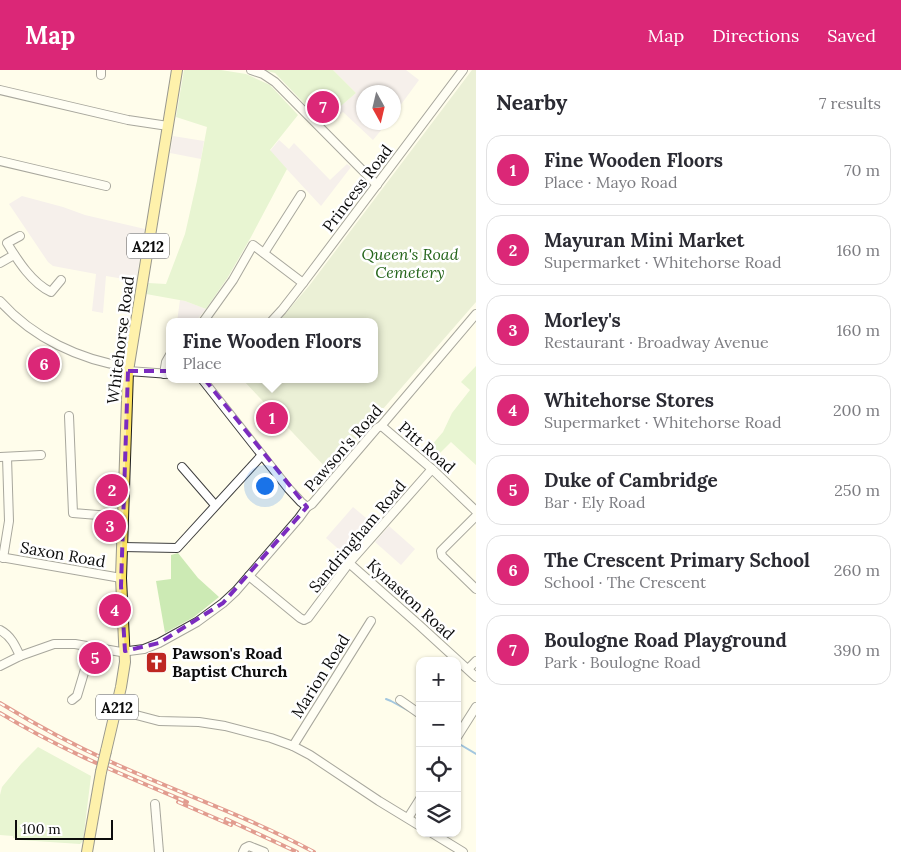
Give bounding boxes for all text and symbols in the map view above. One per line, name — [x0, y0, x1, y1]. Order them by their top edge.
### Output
text: Map — [25, 20, 75, 51]
text: Map — [648, 24, 684, 47]
text: Directions — [712, 24, 799, 47]
text: Saved — [827, 24, 876, 47]
north arrow — [356, 85, 401, 130]
pin: 7 — [307, 88, 339, 126]
text: Nearby — [496, 89, 567, 116]
text: 7 results — [819, 93, 881, 113]
street label: Princess Road — [318, 140, 397, 236]
text: Fine Wooden Floors — [544, 148, 723, 172]
text: 1 — [510, 160, 516, 180]
text: 70 m — [844, 160, 880, 180]
text: Place · Mayo Road — [544, 172, 678, 192]
text: Mayuran Mini Market — [544, 228, 744, 252]
road number: A212 — [127, 234, 169, 258]
text: 2 — [509, 240, 517, 260]
text: 160 m — [836, 240, 880, 260]
park label: Queen's Road Cemetery — [361, 244, 459, 282]
text: Supermarket · Whitehorse Road — [544, 252, 782, 272]
street label: Whitehorse Road — [102, 274, 138, 405]
text: Morley's — [544, 308, 621, 332]
popup — [166, 318, 378, 383]
text: 3 — [509, 320, 517, 340]
text: 160 m — [836, 320, 880, 340]
text: Fine Wooden Floors — [182, 329, 362, 353]
text: Restaurant · Broadway Avenue — [544, 332, 769, 352]
pin: 6 — [28, 345, 60, 383]
text: Place — [182, 353, 222, 373]
text: Whitehorse Stores — [544, 388, 714, 412]
pin: 1 — [256, 399, 288, 437]
street label: Pawson's Road — [300, 400, 387, 496]
text: 4 — [509, 400, 517, 420]
text: 200 m — [833, 400, 880, 420]
text: Supermarket · Whitehorse Road — [544, 412, 782, 432]
street label: Pitt Road — [395, 417, 460, 477]
text: Duke of Cambridge — [544, 468, 718, 492]
pin: 2 — [96, 471, 128, 509]
your location — [252, 473, 278, 499]
street label: Sandringham Road — [304, 475, 410, 596]
text: 5 — [509, 480, 517, 500]
text: 250 m — [834, 480, 880, 500]
text: Bar · Ely Road — [544, 492, 646, 512]
pin: 3 — [94, 507, 126, 545]
street label: Saxon Road — [19, 537, 108, 571]
text: The Crescent Primary School — [544, 548, 810, 572]
street label: Kynaston Road — [363, 554, 459, 644]
text: 6 — [508, 560, 518, 580]
text: 260 m — [834, 560, 880, 580]
text: School · The Crescent — [544, 572, 706, 592]
pin: 4 — [99, 591, 131, 629]
text: Boulogne Road Playground — [544, 628, 787, 652]
street label: Marion Road — [286, 630, 354, 721]
pin: 5 — [79, 639, 111, 677]
text: 7 — [509, 640, 517, 660]
text: 390 m — [833, 640, 880, 660]
place label: Pawson's Road Baptist Church — [172, 643, 288, 681]
church icon: Pawson's Road Baptist Church — [144, 650, 168, 674]
text: Park · Boulogne Road — [544, 652, 701, 672]
map controls — [416, 657, 461, 837]
button: + — [416, 657, 461, 702]
road number: A212 — [96, 694, 138, 720]
button: − — [416, 702, 461, 747]
button: locate — [416, 747, 461, 792]
button: layers — [416, 792, 461, 837]
scale bar — [15, 817, 112, 840]
text: 100 m — [22, 820, 61, 838]

